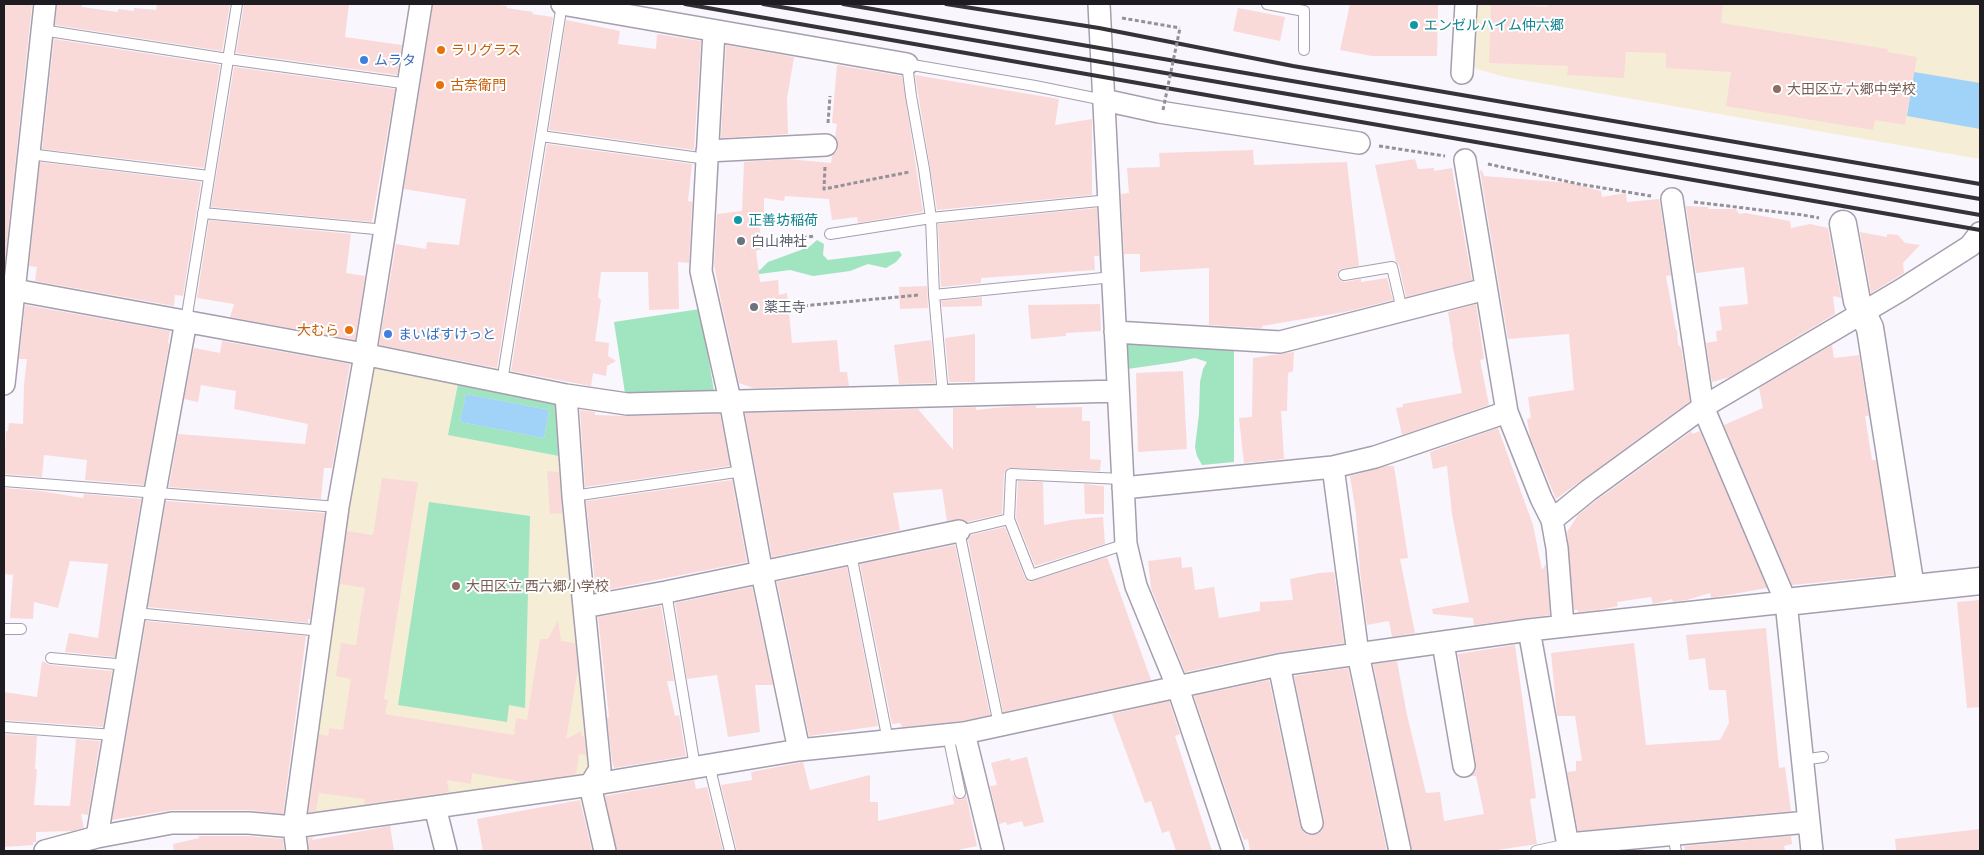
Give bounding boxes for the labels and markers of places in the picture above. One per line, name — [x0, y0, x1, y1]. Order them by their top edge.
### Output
place label: エンゼルハイム仲六郷 — [1424, 17, 1564, 33]
marker: エンゼルハイム仲六郷 — [1408, 19, 1420, 31]
place label: ラリグラス — [451, 42, 521, 58]
marker: ラリグラス — [435, 44, 447, 56]
place label: ムラタ — [374, 52, 416, 68]
marker: ムラタ — [358, 54, 370, 66]
place label: 古奈衛門 — [450, 77, 506, 93]
marker: 古奈衛門 — [434, 79, 446, 91]
place label: 大田区立 六郷中学校 — [1787, 81, 1916, 97]
marker: 大田区立 六郷中学校 — [1771, 83, 1783, 95]
place label: 正善坊稲荷 — [748, 212, 818, 228]
marker: 正善坊稲荷 — [732, 214, 744, 226]
place label: 白山神社 — [751, 233, 807, 249]
marker: 白山神社 — [735, 235, 747, 247]
place label: 薬王寺 — [764, 299, 806, 315]
marker: 薬王寺 — [748, 301, 760, 313]
place label: 大むら — [297, 322, 339, 338]
marker: 大むら — [343, 324, 355, 336]
place label: まいばすけっと — [398, 326, 496, 342]
marker: まいばすけっと — [382, 328, 394, 340]
place label: 大田区立 西六郷小学校 — [466, 578, 609, 594]
marker: 大田区立 西六郷小学校 — [450, 580, 462, 592]

